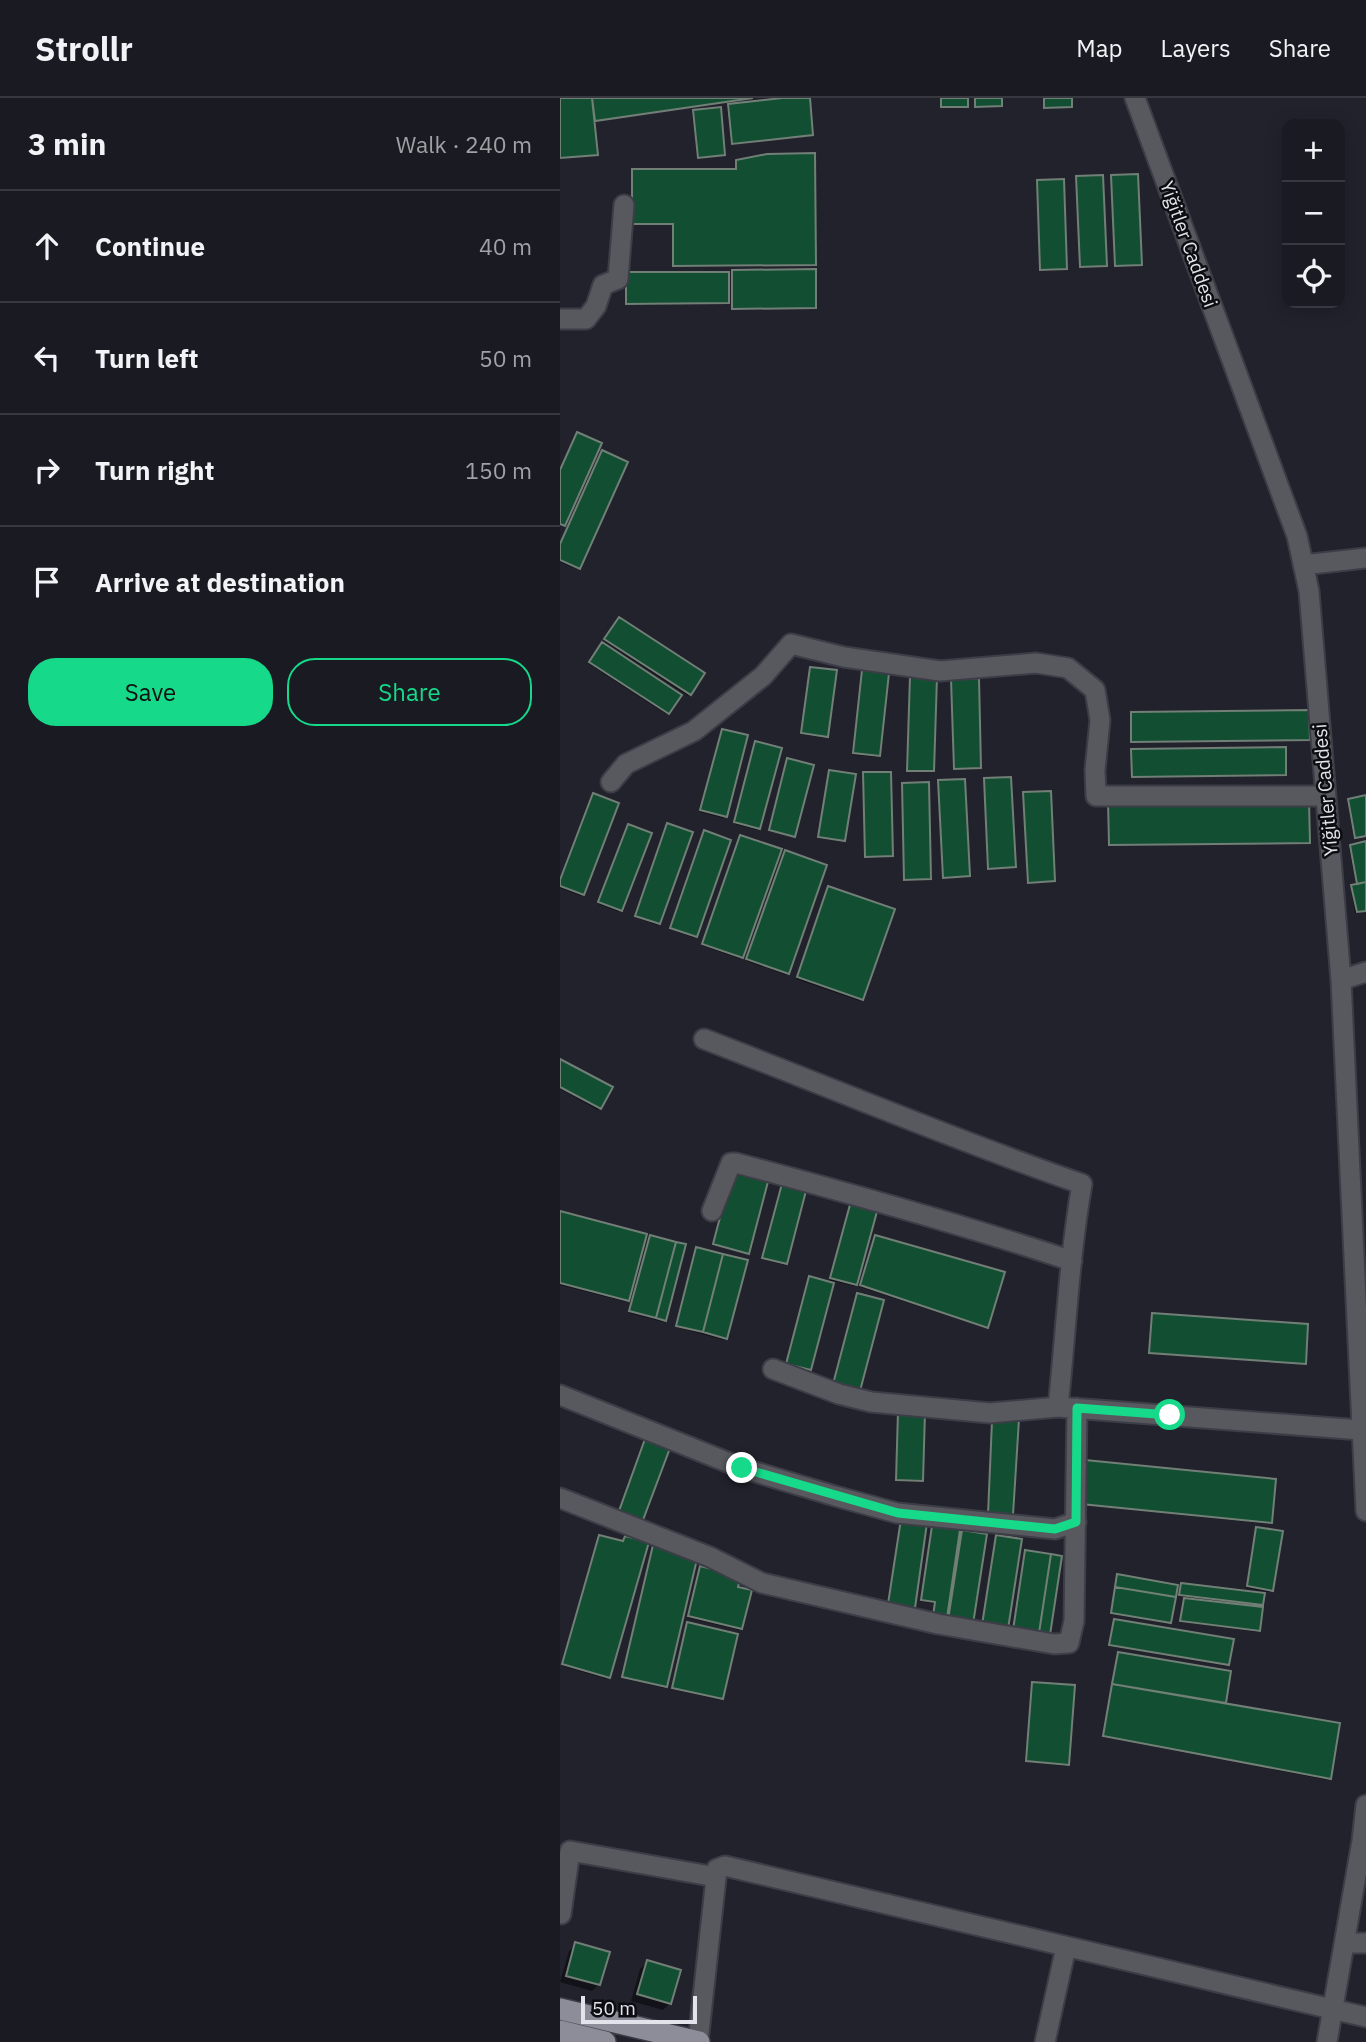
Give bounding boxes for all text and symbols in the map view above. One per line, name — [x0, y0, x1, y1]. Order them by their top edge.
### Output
text: Strollr — [35, 27, 133, 70]
text: Map — [1076, 32, 1123, 64]
text: Layers — [1161, 32, 1231, 64]
text: Share — [1269, 32, 1331, 64]
map controls — [1282, 119, 1345, 308]
button: + — [1282, 119, 1345, 182]
text: 3 min — [28, 124, 106, 163]
text: Walk · 240 m — [396, 129, 532, 159]
street label: Yiğitler Caddesi — [1155, 178, 1223, 310]
button: − — [1282, 182, 1345, 245]
icon: ahead — [28, 227, 66, 265]
text: Continue — [95, 229, 205, 263]
text: 40 m — [479, 231, 532, 261]
button: locate — [1282, 245, 1345, 308]
icon: left — [28, 339, 66, 377]
text: Turn left — [95, 341, 198, 375]
text: 50 m — [479, 343, 532, 373]
icon: right — [28, 451, 66, 489]
text: Turn right — [95, 453, 214, 487]
text: 150 m — [465, 455, 532, 485]
icon: arrive — [28, 563, 66, 601]
text: Arrive at destination — [95, 565, 345, 599]
button: Save — [28, 658, 273, 726]
button: Share — [287, 658, 532, 726]
street label: Yiğitler Caddesi — [1307, 723, 1343, 857]
route start — [1154, 1399, 1185, 1430]
route end — [726, 1452, 757, 1483]
scale bar — [581, 1993, 696, 2025]
text: 50 m — [592, 1996, 636, 2020]

